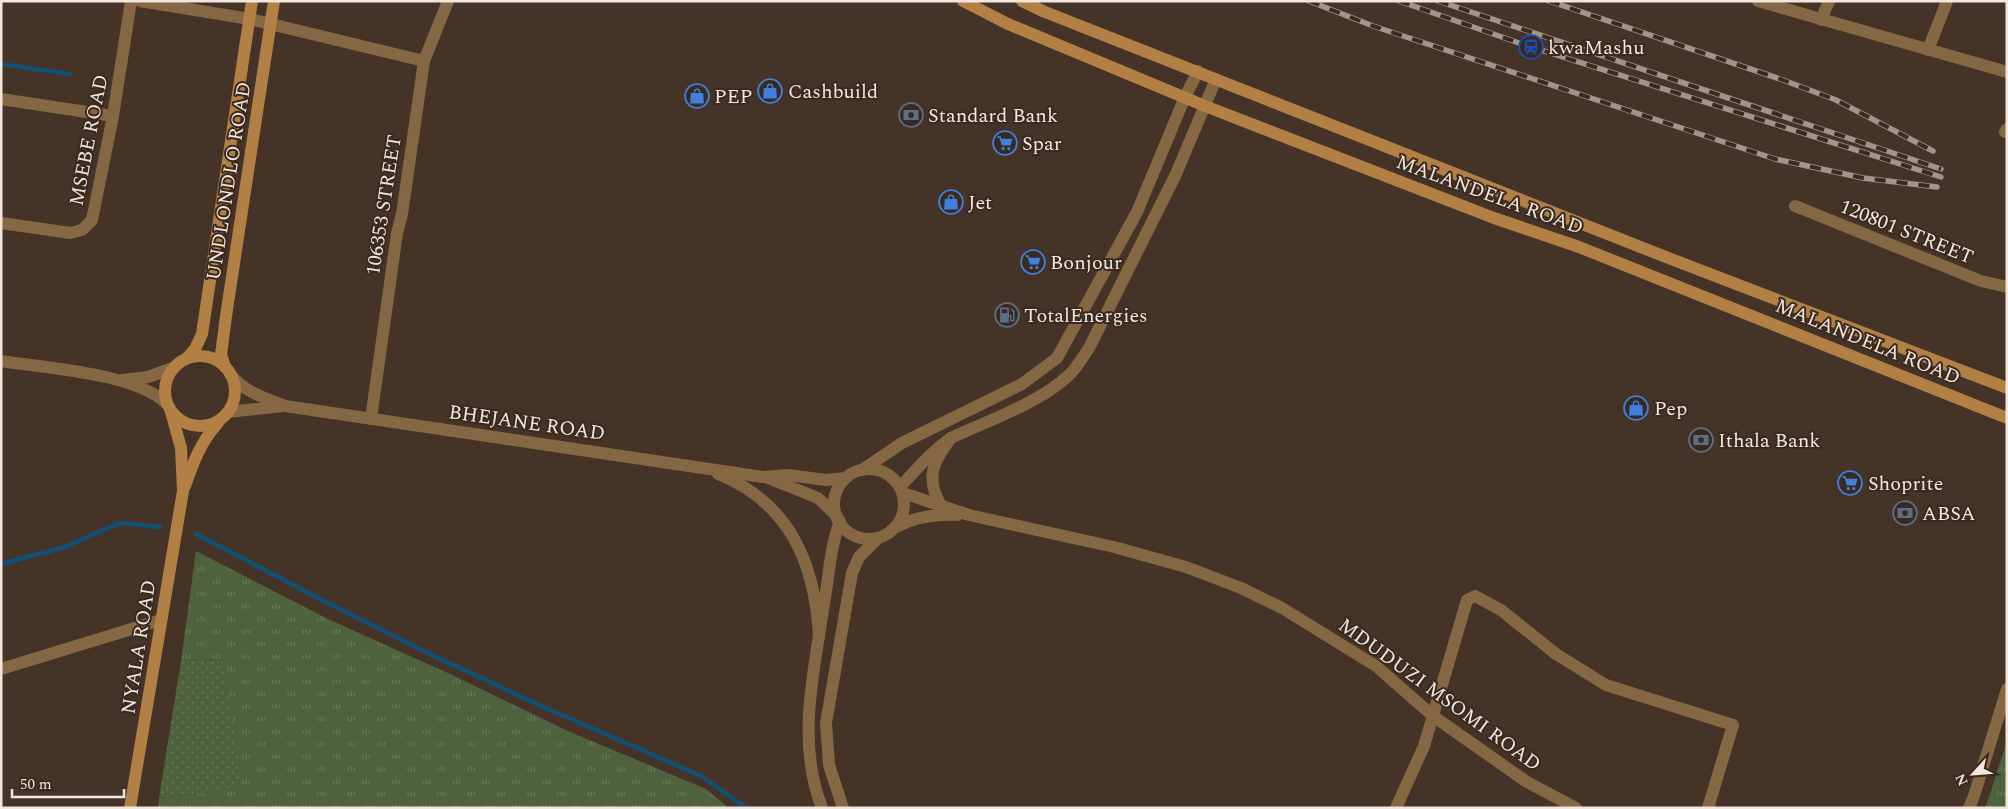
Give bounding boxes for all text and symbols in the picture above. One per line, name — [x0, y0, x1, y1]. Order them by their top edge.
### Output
place label: kwaMashu — [1548, 33, 1644, 63]
station icon: kwaMashu — [1518, 34, 1544, 60]
street label: MSEBE ROAD — [62, 72, 116, 208]
place label: Cashbuild — [788, 77, 878, 107]
shop icon: Cashbuild — [757, 78, 783, 104]
street label: UNDLONDLO ROAD — [198, 80, 259, 283]
place label: PEP — [714, 82, 753, 112]
shop icon: PEP — [684, 83, 710, 109]
place label: Standard Bank — [928, 101, 1058, 131]
bank icon: Standard Bank — [898, 102, 924, 128]
place label: Spar — [1022, 129, 1062, 159]
supermarket icon: Spar — [992, 130, 1018, 156]
street label: 106353 STREET — [358, 133, 410, 278]
street label: MALANDELA ROAD — [1392, 147, 1587, 243]
place label: Jet — [968, 188, 992, 218]
shop icon: Jet — [938, 189, 964, 215]
street label: 120801 STREET — [1835, 191, 1978, 272]
place label: Bonjour — [1050, 248, 1122, 278]
supermarket icon: Bonjour — [1020, 249, 1046, 275]
street label: MALANDELA ROAD — [1771, 291, 1965, 393]
place label: TotalEnergies — [1024, 301, 1148, 331]
fuel station icon: TotalEnergies — [994, 302, 1020, 328]
place label: Pep — [1654, 394, 1687, 424]
shop icon: Pep — [1623, 395, 1649, 421]
street label: BHEJANE ROAD — [447, 397, 607, 449]
place label: Ithala Bank — [1718, 426, 1821, 456]
bank icon: Ithala Bank — [1688, 427, 1714, 453]
place label: Shoprite — [1868, 469, 1943, 499]
supermarket icon: Shoprite — [1837, 470, 1863, 496]
place label: ABSA — [1922, 499, 1976, 529]
bank icon: ABSA — [1892, 500, 1918, 526]
street label: NYALA ROAD — [114, 578, 164, 716]
street label: MDUDUZI MSOMI ROAD — [1332, 611, 1547, 779]
north arrow — [1948, 749, 1998, 799]
scale bar — [12, 766, 125, 798]
text: N — [1950, 770, 1974, 789]
text: 50 m — [20, 773, 52, 796]

